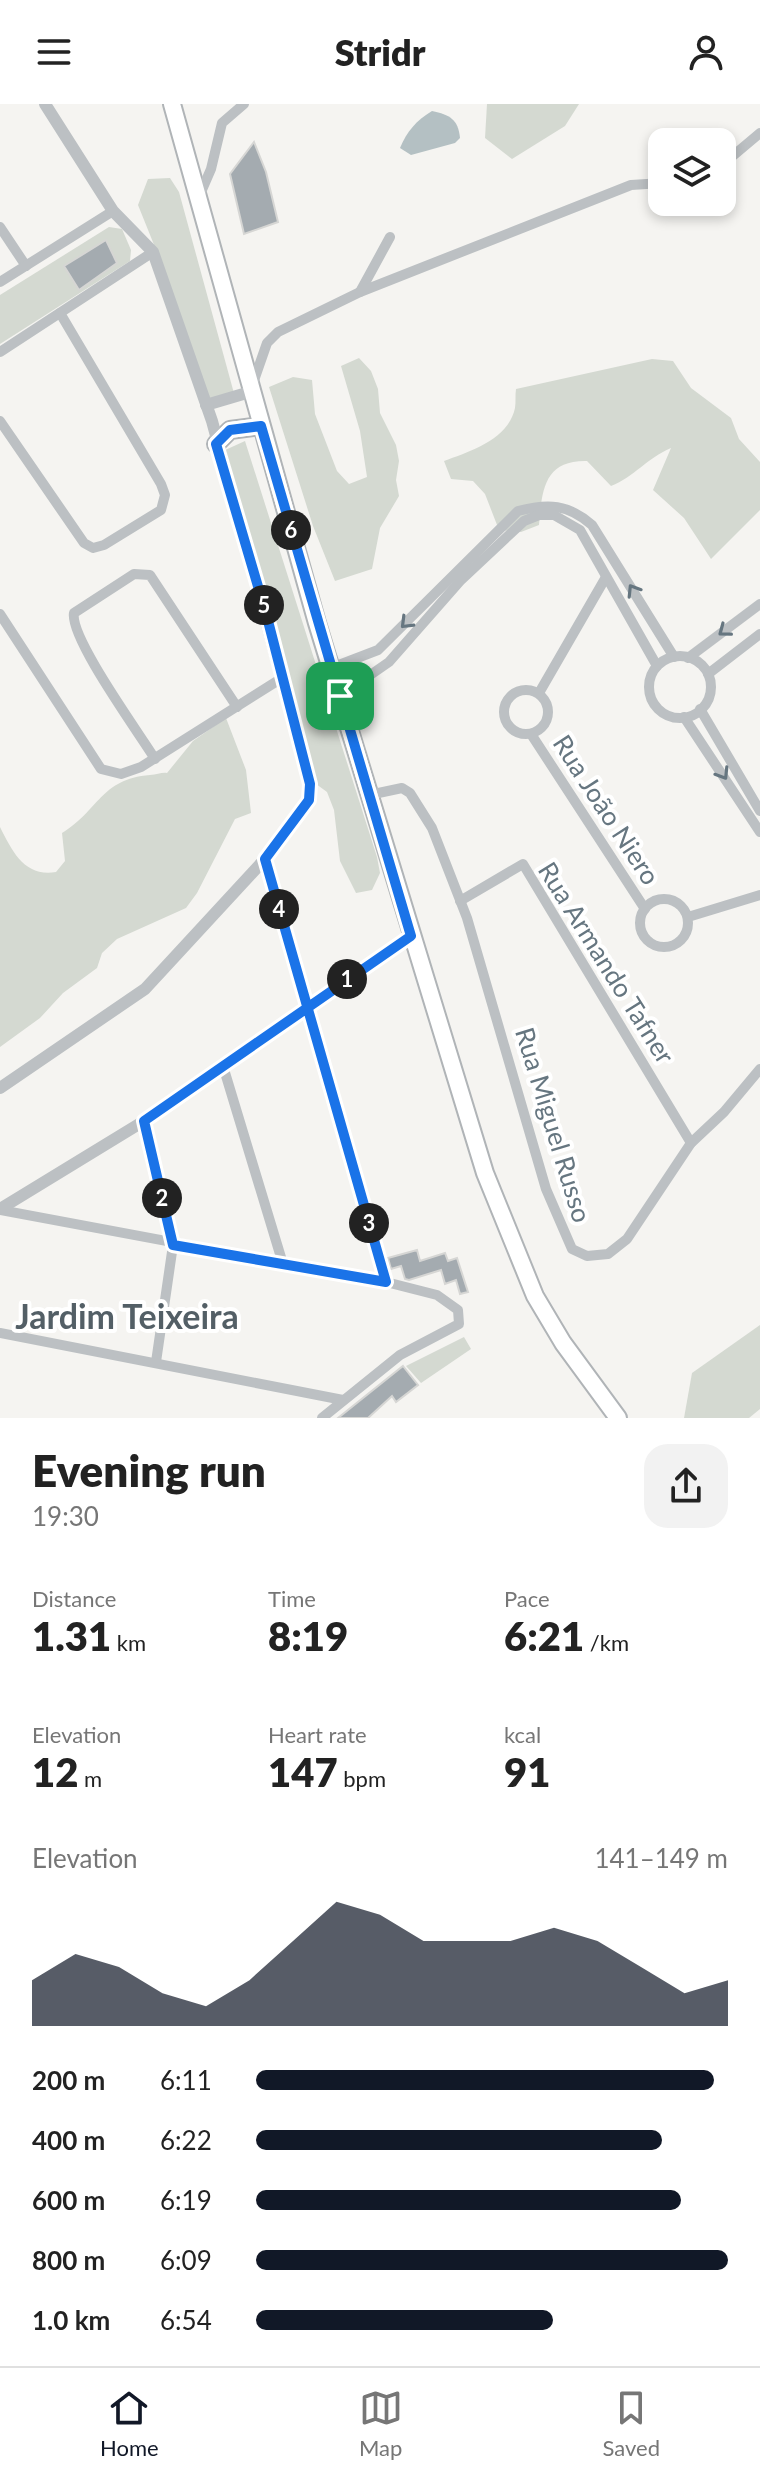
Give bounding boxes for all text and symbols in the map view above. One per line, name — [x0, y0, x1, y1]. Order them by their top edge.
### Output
icon: menu — [32, 30, 76, 74]
text: Stridr — [335, 30, 425, 74]
icon: person — [684, 30, 728, 74]
map controls — [648, 128, 736, 216]
button: layers — [648, 128, 736, 216]
pin: 6 — [271, 510, 311, 550]
text: 6 — [285, 516, 297, 543]
one-way arrow — [627, 584, 642, 599]
pin: 5 — [244, 585, 284, 625]
text: 5 — [258, 591, 270, 618]
one-way arrow — [401, 614, 415, 628]
one-way arrow — [718, 621, 733, 635]
pin — [306, 662, 374, 730]
icon: arrive — [318, 674, 362, 718]
street label: Rua João Niero — [547, 729, 667, 890]
one-way arrow — [714, 765, 729, 780]
street label: Rua Armando Tafner — [532, 856, 682, 1070]
pin: 4 — [259, 889, 299, 929]
text: 4 — [273, 895, 285, 922]
pin: 1 — [327, 959, 367, 999]
text: 1 — [341, 965, 353, 992]
street label: Rua Miguel Russo — [509, 1023, 599, 1226]
pin: 2 — [142, 1178, 182, 1218]
text: 2 — [156, 1184, 168, 1211]
pin: 3 — [349, 1203, 389, 1243]
text: 3 — [363, 1209, 375, 1236]
district label: Jardim Teixeira — [15, 1295, 239, 1336]
text: Evening run — [32, 1444, 266, 1496]
button: share — [644, 1444, 728, 1528]
text: 19:30 — [32, 1500, 99, 1532]
text: Distance — [32, 1585, 116, 1612]
text: Time — [268, 1585, 316, 1612]
text: Pace — [504, 1585, 550, 1612]
text: 1.31 — [32, 1612, 111, 1660]
text: 8:19 — [268, 1612, 348, 1660]
text: 6:21 — [504, 1612, 584, 1660]
text: km — [111, 1629, 146, 1656]
text: /km — [584, 1629, 629, 1656]
text: Elevation — [32, 1721, 121, 1748]
text: Heart rate — [268, 1721, 367, 1748]
text: kcal — [504, 1721, 541, 1748]
text: 12 — [32, 1748, 78, 1796]
text: 147 — [268, 1748, 338, 1796]
text: 91 — [504, 1748, 550, 1796]
text: m — [78, 1765, 102, 1792]
text: bpm — [338, 1765, 386, 1792]
text: Elevation — [32, 1842, 138, 1874]
text: 141–149 m — [594, 1842, 728, 1874]
text: 200 m — [32, 2064, 105, 2096]
text: 6:11 — [160, 2064, 212, 2096]
text: 400 m — [32, 2124, 105, 2156]
text: 6:22 — [160, 2124, 212, 2156]
text: 600 m — [32, 2184, 105, 2216]
text: 6:19 — [160, 2184, 212, 2216]
text: 800 m — [32, 2244, 105, 2276]
text: 6:09 — [160, 2244, 212, 2276]
text: 1.0 km — [32, 2304, 110, 2336]
text: 6:54 — [160, 2304, 212, 2336]
tab: Home — [100, 2386, 159, 2461]
tab: Map — [359, 2386, 403, 2461]
tab: Saved — [603, 2386, 660, 2461]

